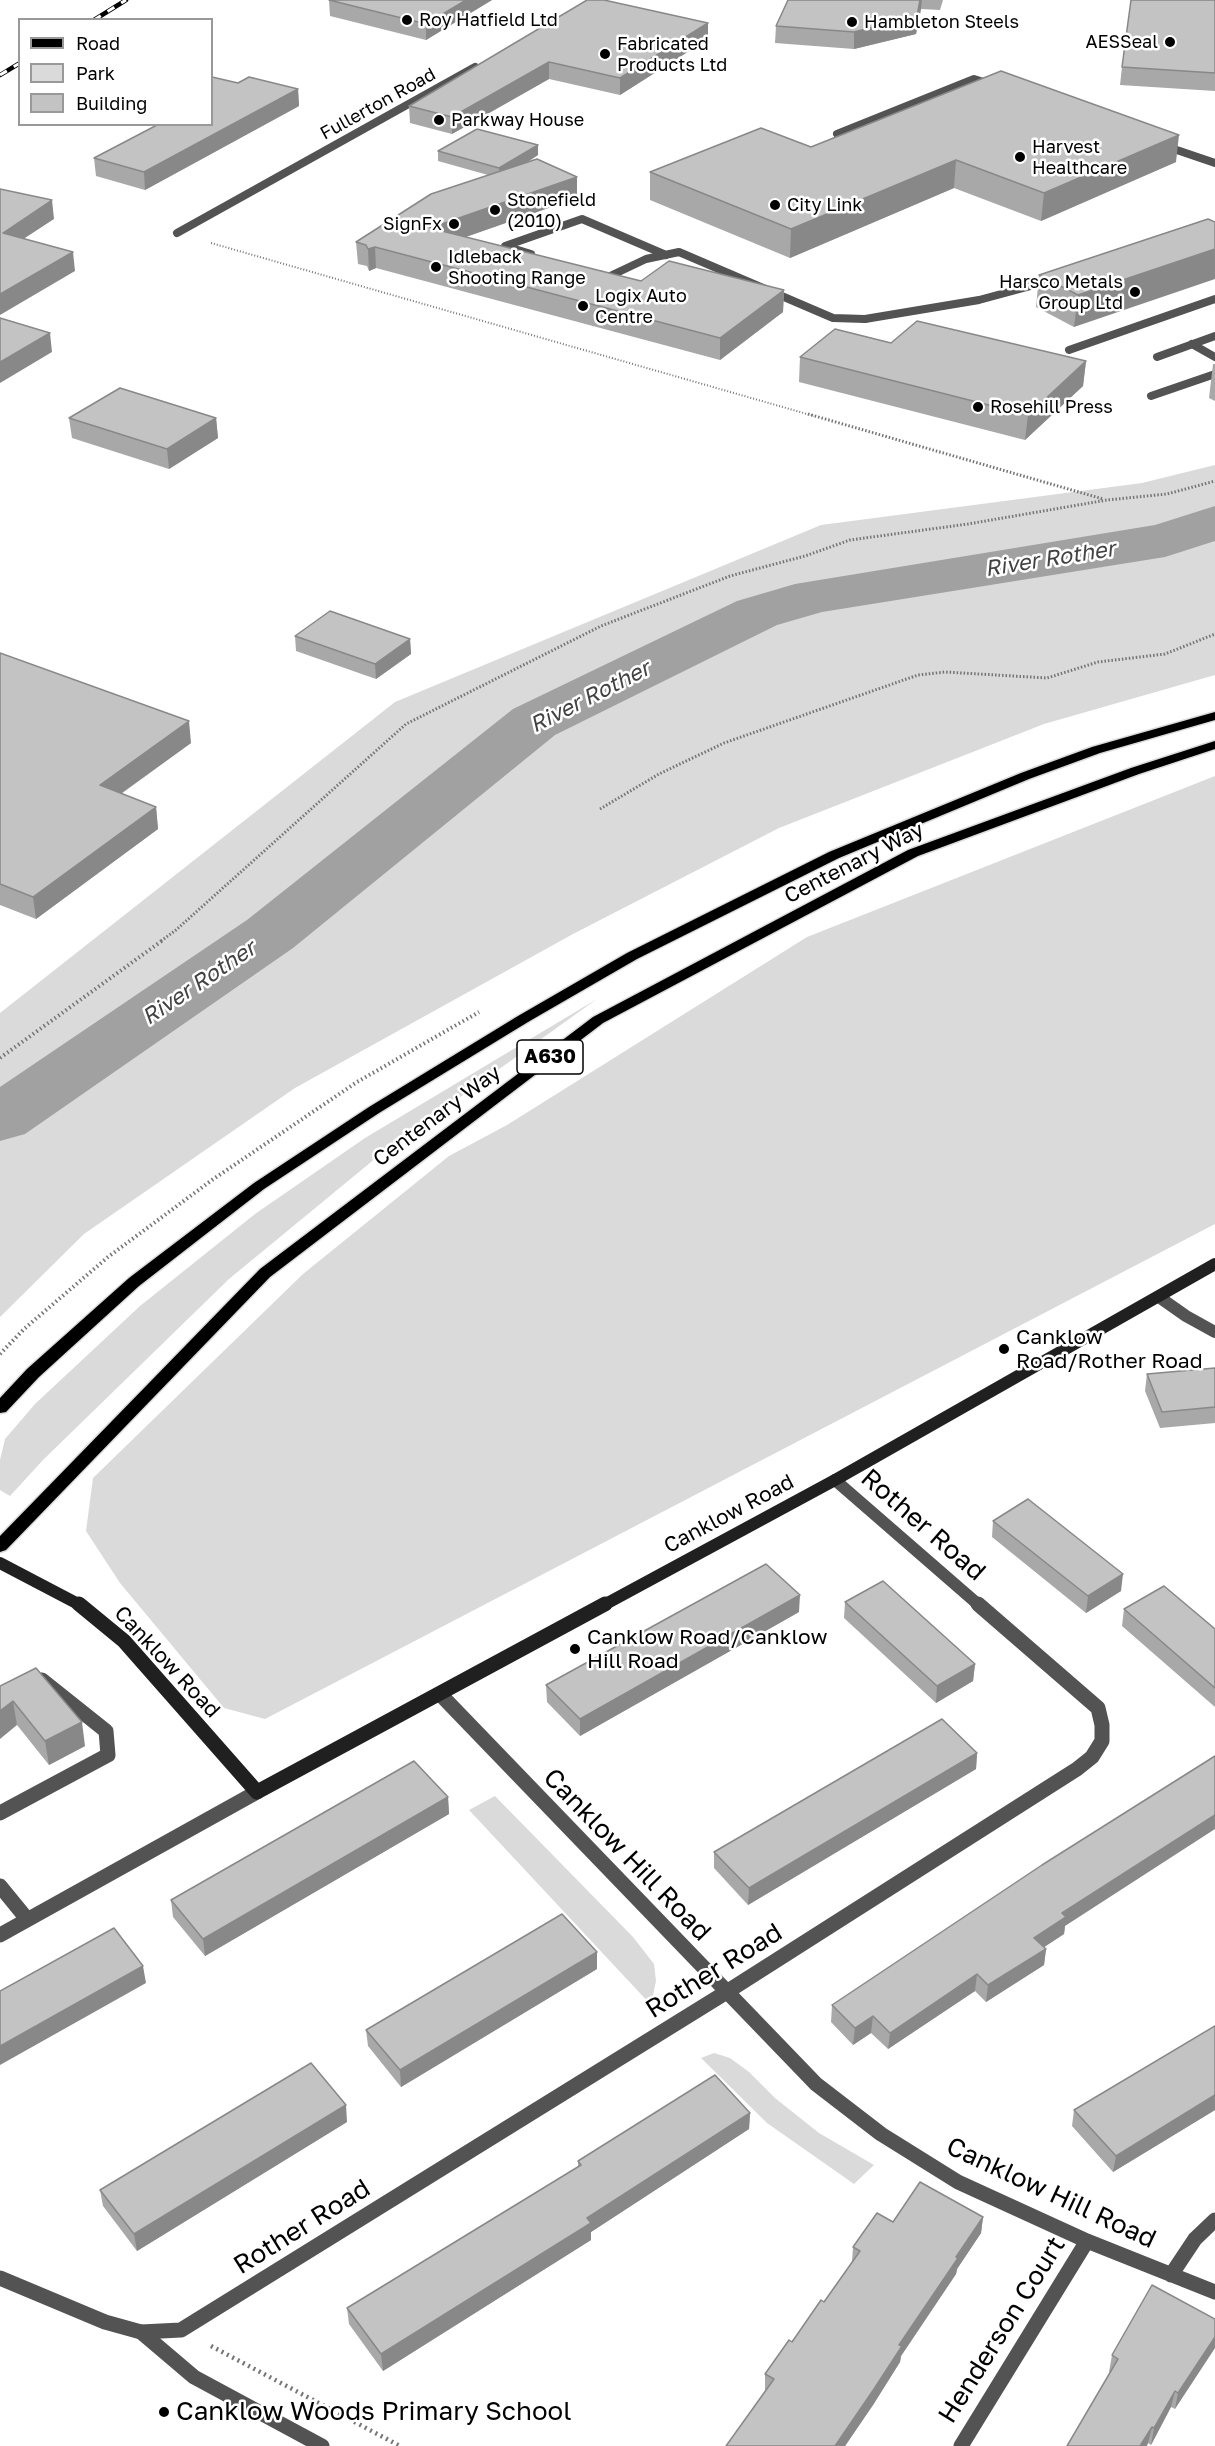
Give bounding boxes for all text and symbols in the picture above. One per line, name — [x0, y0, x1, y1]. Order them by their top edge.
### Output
place label: Roy Hatfield Ltd — [419, 9, 558, 31]
place label: Hambleton Steels — [864, 11, 1019, 33]
marker: Roy Hatfield Ltd — [400, 13, 414, 27]
marker: Hambleton Steels — [845, 15, 859, 29]
legend — [18, 18, 213, 126]
place label: AESSeal — [1086, 31, 1158, 53]
text: Road — [76, 32, 120, 54]
place label: Fabricated Products Ltd — [617, 33, 727, 76]
marker: AESSeal — [1163, 35, 1177, 49]
marker: Fabricated Products Ltd — [598, 47, 612, 61]
text: Park — [76, 62, 115, 84]
street label: Fullerton Road — [317, 63, 439, 145]
text: Building — [76, 92, 147, 114]
place label: Parkway House — [451, 109, 584, 131]
marker: Parkway House — [432, 113, 446, 127]
place label: Harvest Healthcare — [1032, 136, 1127, 178]
marker: Harvest Healthcare — [1013, 150, 1027, 164]
place label: Stonefield (2010) — [507, 189, 596, 232]
place label: City Link — [787, 194, 863, 216]
marker: City Link — [768, 198, 782, 212]
marker: Stonefield (2010) — [488, 203, 502, 217]
place label: SignFx — [383, 213, 442, 235]
marker: SignFx — [447, 217, 461, 231]
place label: Idleback Shooting Range — [448, 246, 586, 288]
marker: Idleback Shooting Range — [429, 260, 443, 274]
place label: Harsco Metals Group Ltd — [999, 271, 1123, 314]
place label: Logix Auto Centre — [595, 285, 687, 328]
marker: Harsco Metals Group Ltd — [1128, 285, 1142, 299]
marker: Logix Auto Centre — [576, 299, 590, 313]
place label: Rosehill Press — [990, 396, 1113, 418]
marker: Rosehill Press — [971, 400, 985, 414]
water label: River Rother — [983, 536, 1117, 582]
water label: River Rother — [526, 655, 654, 739]
street label: Centenary Way — [780, 817, 928, 909]
water label: River Rother — [137, 935, 261, 1031]
road number: A630 — [517, 1040, 583, 1074]
street label: Centenary Way — [368, 1060, 506, 1172]
place label: Canklow Road/Rother Road — [1016, 1324, 1203, 1374]
marker: Canklow Road/Rother Road — [997, 1342, 1011, 1356]
street label: Rother Road — [854, 1462, 992, 1588]
street label: Canklow Road — [660, 1469, 798, 1559]
street label: Canklow Road — [109, 1601, 225, 1723]
place label: Canklow Road/Canklow Hill Road — [587, 1624, 827, 1674]
marker: Canklow Road/Canklow Hill Road — [568, 1642, 582, 1656]
street label: Canklow Hill Road — [537, 1762, 717, 1948]
street label: Rother Road — [640, 1917, 788, 2025]
street label: Canklow Hill Road — [941, 2131, 1161, 2255]
street label: Rother Road — [228, 2173, 376, 2281]
street label: Henderson Court — [932, 2231, 1072, 2429]
place label: Canklow Woods Primary School — [176, 2396, 572, 2428]
marker: Canklow Woods Primary School — [157, 2405, 171, 2419]

